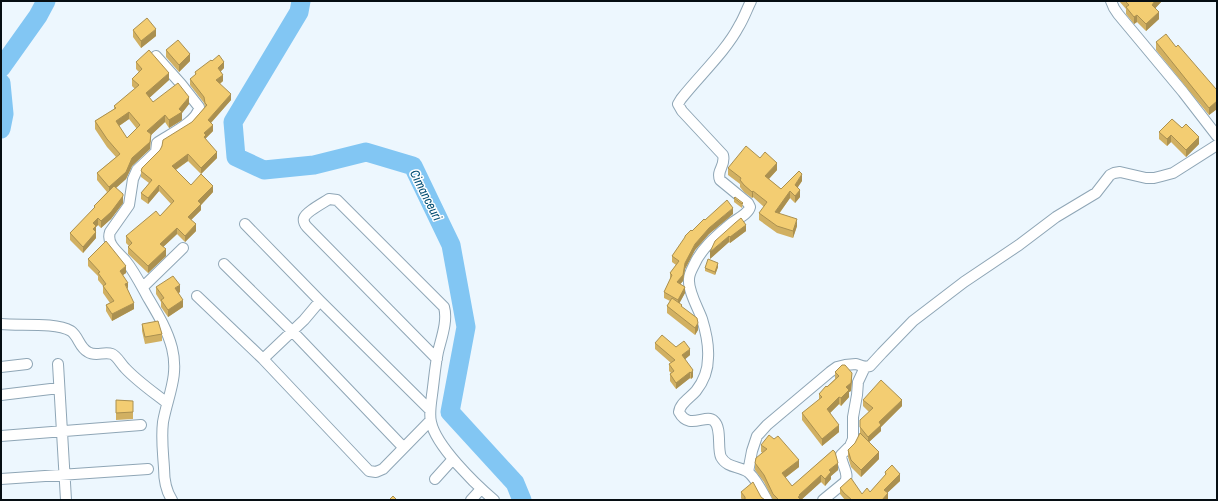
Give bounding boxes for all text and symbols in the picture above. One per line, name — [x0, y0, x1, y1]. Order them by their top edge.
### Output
water label: Cimanceuri — [406, 167, 446, 223]

